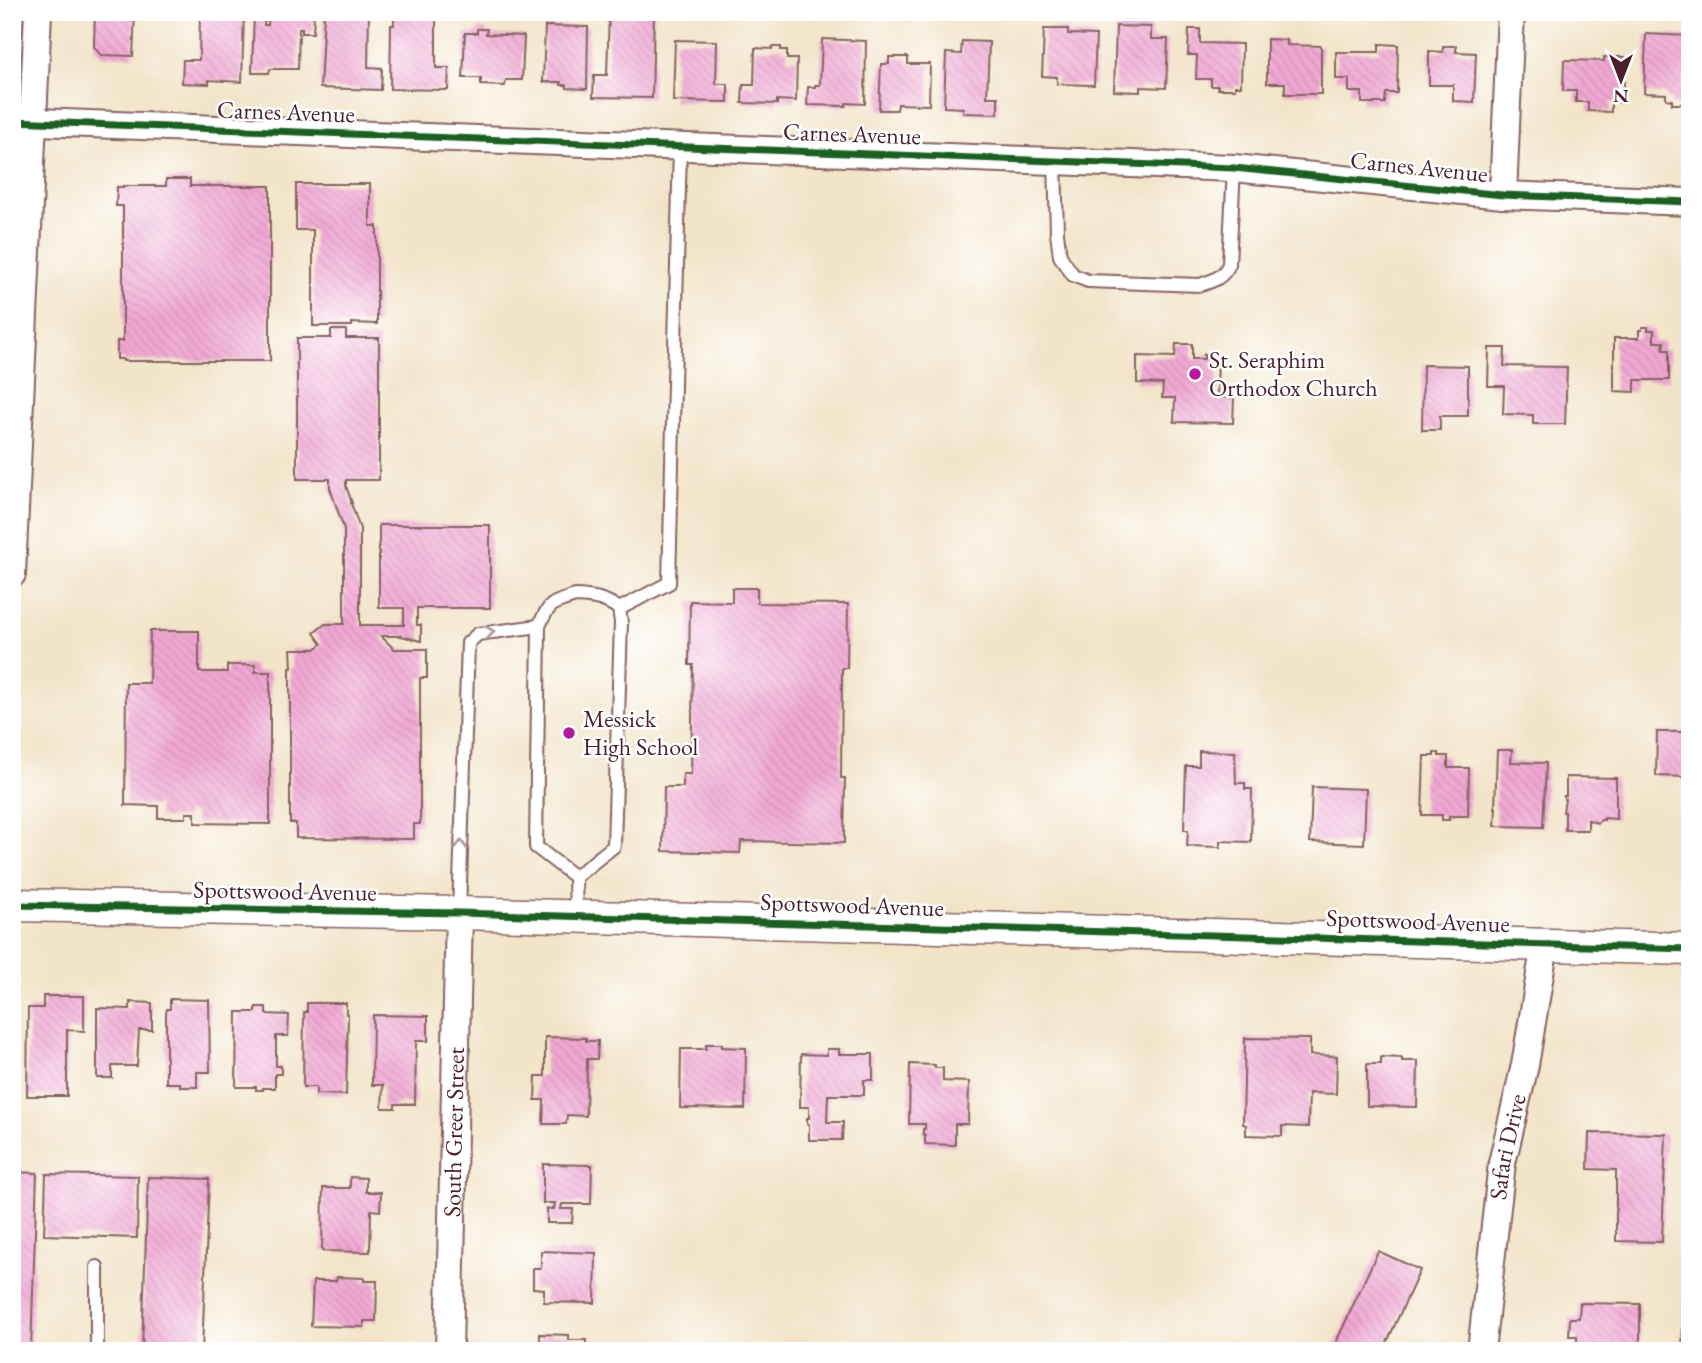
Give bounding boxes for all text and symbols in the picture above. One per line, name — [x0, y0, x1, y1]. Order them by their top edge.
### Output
north arrow — [1586, 46, 1656, 116]
text: N — [1613, 84, 1629, 109]
street label: Carnes Avenue — [216, 94, 356, 129]
street label: Carnes Avenue — [782, 116, 922, 151]
street label: Carnes Avenue — [1349, 144, 1489, 189]
place label: St. Seraphim Orthodox Church — [1209, 344, 1378, 403]
marker: St. Seraphim Orthodox Church — [1187, 366, 1203, 382]
one-way arrow — [484, 625, 496, 640]
place label: Messick High School — [583, 703, 699, 762]
marker: Messick High School — [561, 725, 577, 741]
one-way arrow — [454, 839, 469, 850]
street label: Spottswood Avenue — [193, 873, 377, 908]
street label: Spottswood Avenue — [760, 886, 944, 923]
street label: Spottswood Avenue — [1326, 902, 1510, 939]
street label: South Greer Street — [436, 1046, 471, 1217]
street label: Safari Drive — [1482, 1091, 1533, 1201]

